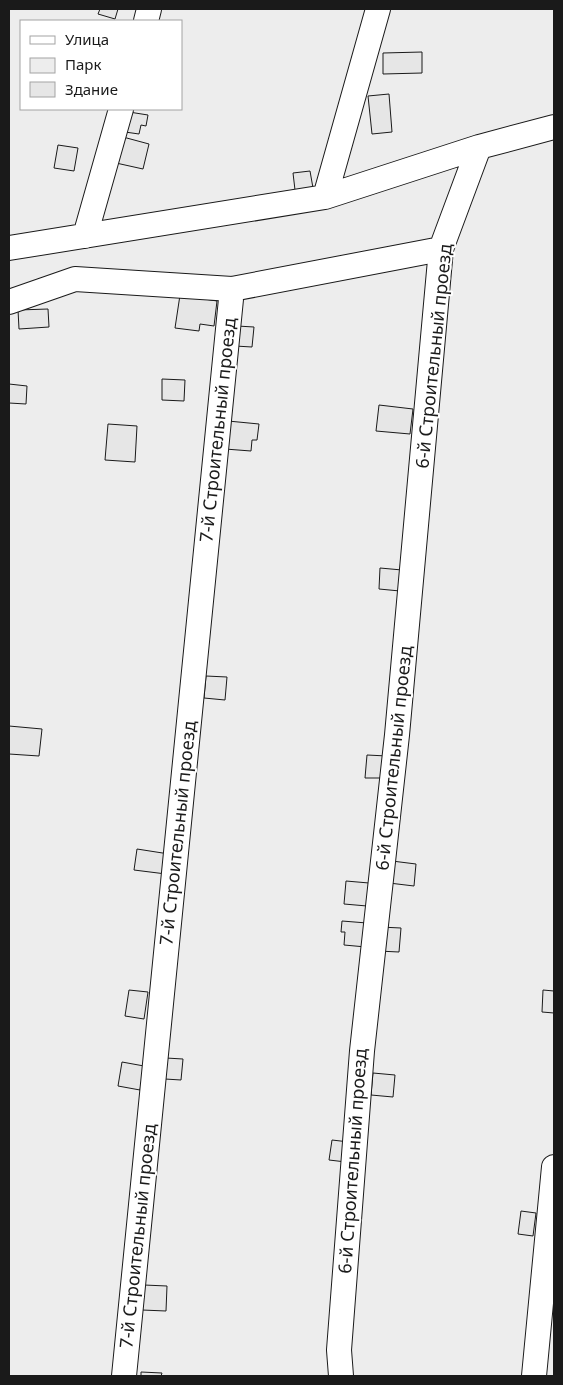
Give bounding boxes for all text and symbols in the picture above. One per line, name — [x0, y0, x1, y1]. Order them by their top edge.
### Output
legend — [20, 20, 182, 110]
text: Улица — [65, 29, 109, 49]
text: Парк — [65, 54, 101, 74]
text: Здание — [65, 79, 118, 99]
street label: 6-й Строительный проезд — [409, 242, 457, 469]
street label: 7-й Строительный проезд — [193, 316, 241, 543]
street label: 6-й Строительный проезд — [369, 644, 417, 871]
street label: 7-й Строительный проезд — [153, 719, 201, 946]
street label: 6-й Строительный проезд — [332, 1047, 372, 1274]
street label: 7-й Строительный проезд — [113, 1122, 161, 1349]

